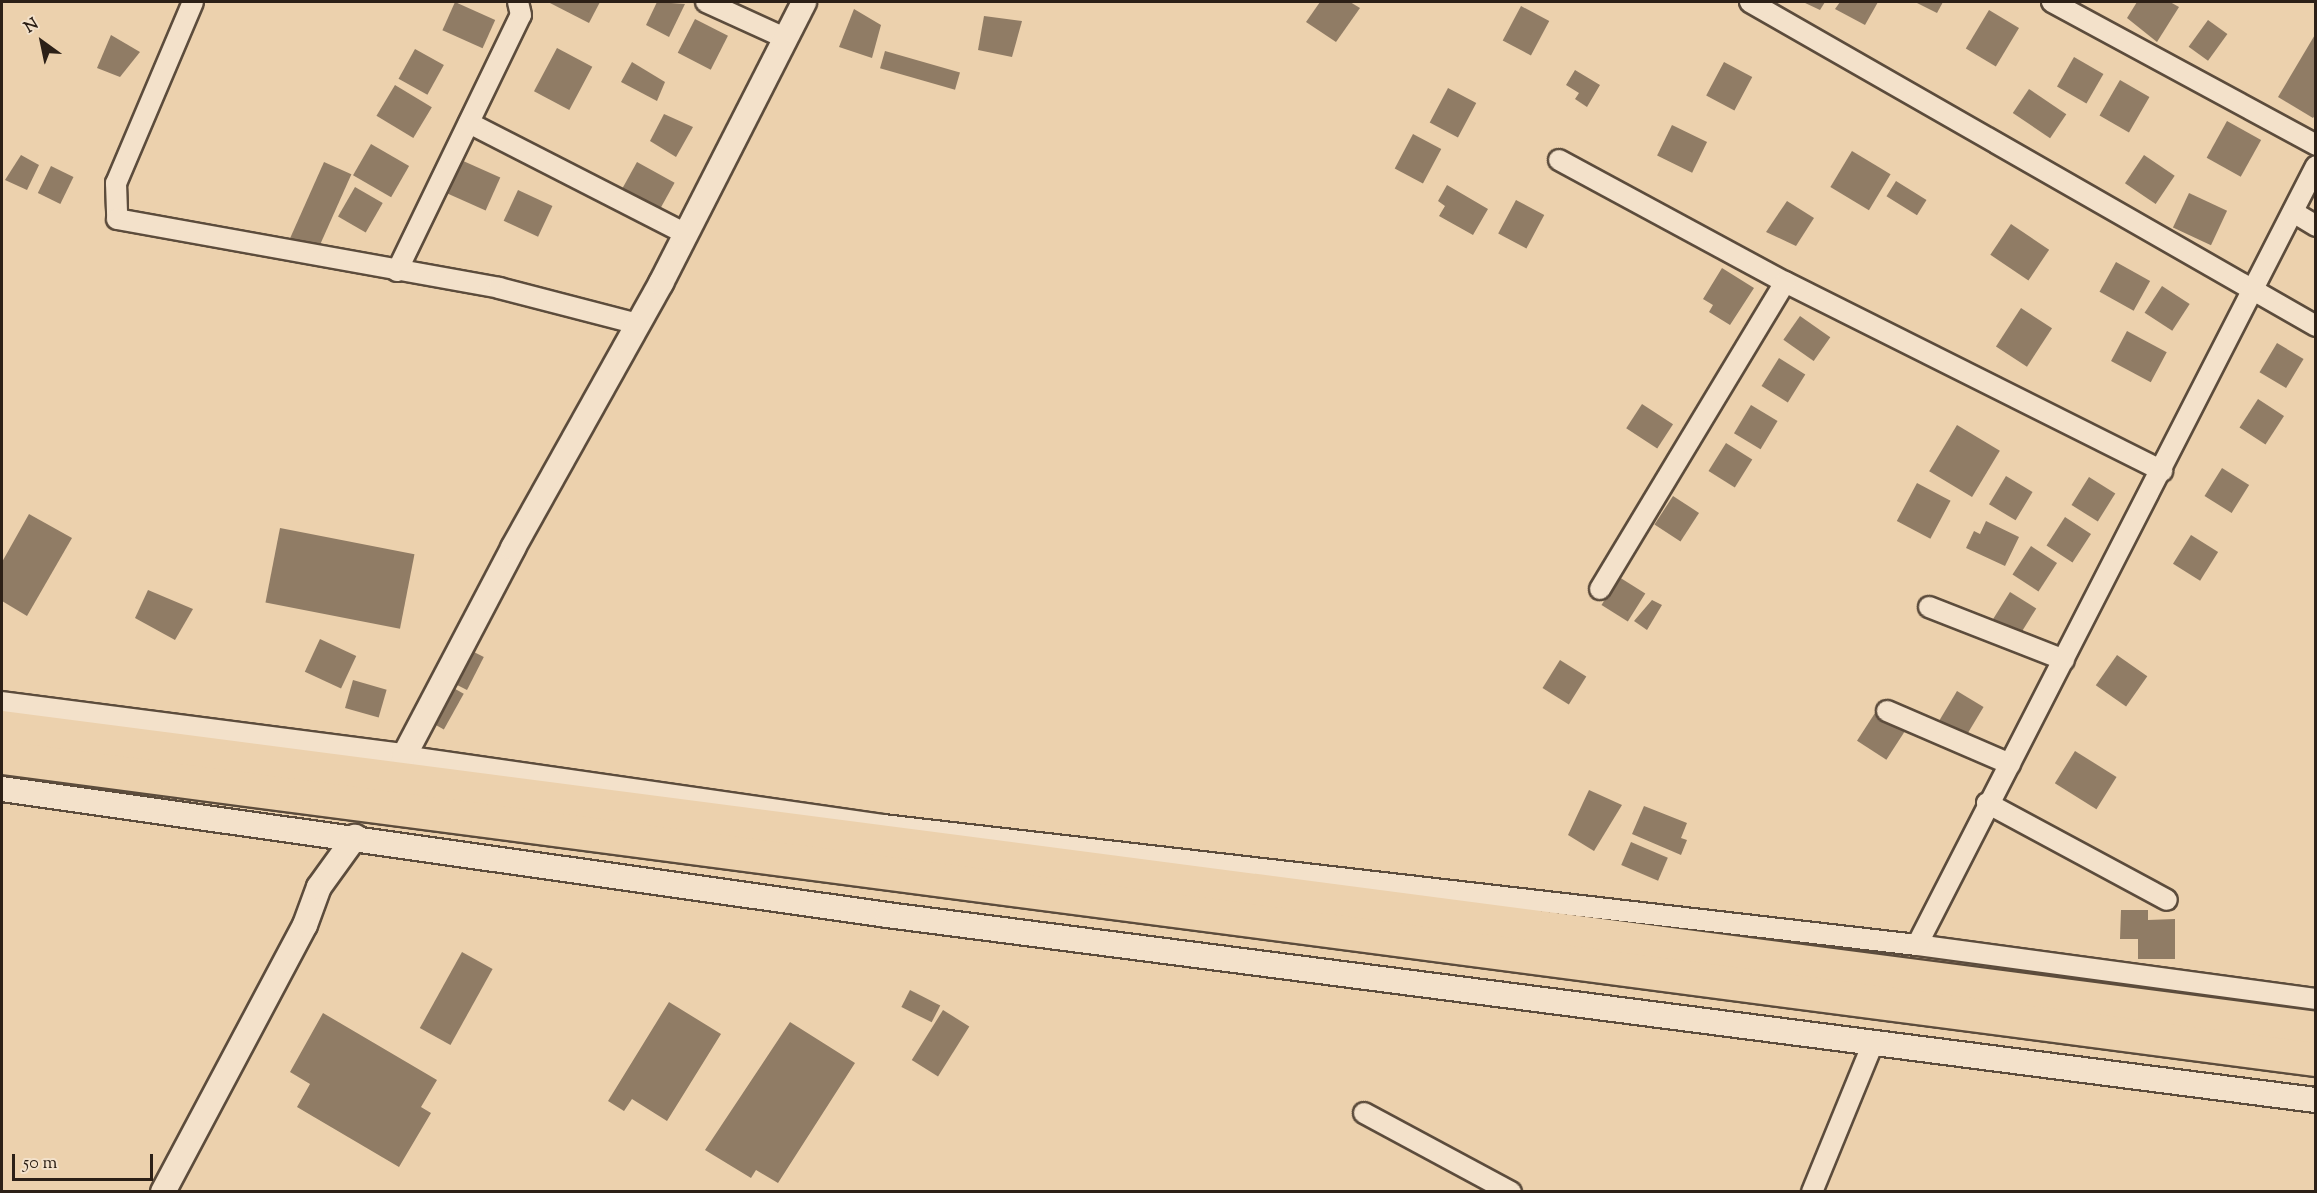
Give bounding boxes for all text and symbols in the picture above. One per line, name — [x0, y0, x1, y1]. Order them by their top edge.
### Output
north arrow — [12, 12, 72, 72]
text: N — [20, 13, 44, 40]
scale bar — [15, 1142, 156, 1180]
text: 50 m — [23, 1151, 57, 1177]

